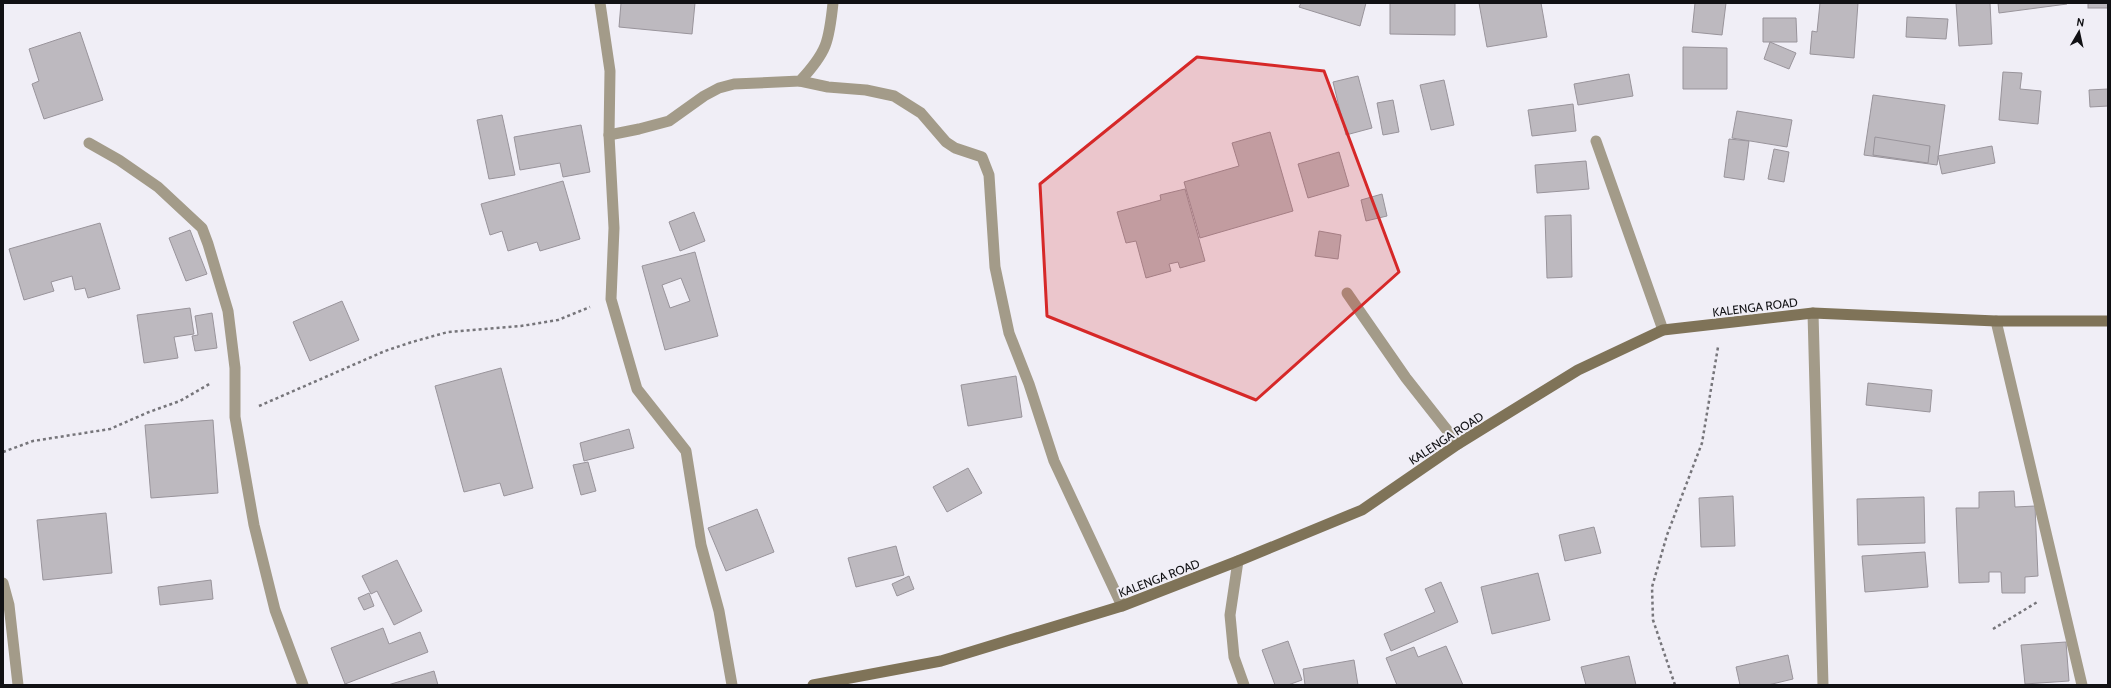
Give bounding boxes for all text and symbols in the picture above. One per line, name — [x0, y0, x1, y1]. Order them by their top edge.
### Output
north arrow — [2059, 12, 2099, 52]
text: N — [2076, 15, 2086, 30]
street label: KALENGA ROAD — [1711, 294, 1799, 320]
street label: KALENGA ROAD — [1406, 408, 1486, 468]
street label: KALENGA ROAD — [1116, 556, 1202, 600]

